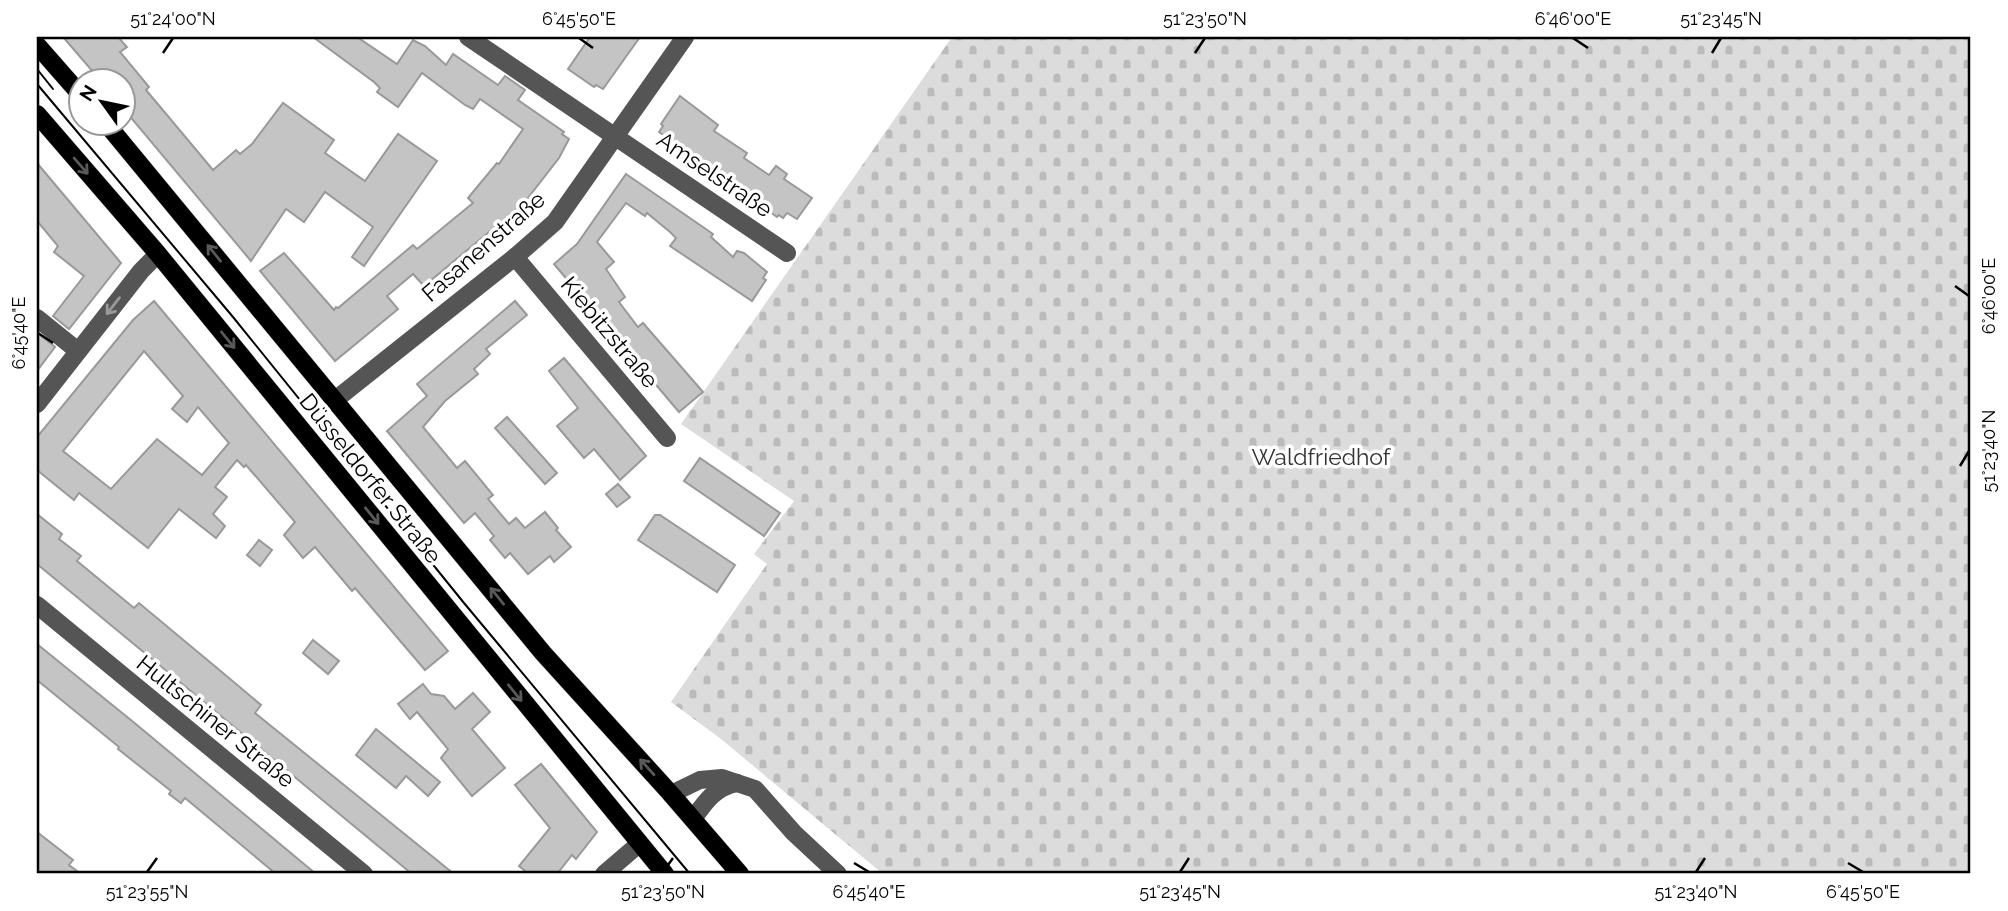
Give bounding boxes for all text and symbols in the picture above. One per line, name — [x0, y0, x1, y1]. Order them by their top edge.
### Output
text: 51°24'00"N — [130, 8, 216, 29]
text: 6°45'50"E — [542, 8, 616, 29]
text: 51°23'50"N — [1163, 8, 1247, 29]
text: 6°46'00"E — [1535, 8, 1611, 29]
text: 51°23'45"N — [1680, 8, 1762, 29]
north arrow — [66, 66, 136, 136]
text: N — [75, 81, 101, 105]
street label: Amselstraße — [652, 126, 778, 222]
one-way arrow — [73, 157, 89, 175]
street label: Fasanenstraße — [416, 185, 550, 307]
one-way arrow — [206, 244, 222, 262]
text: 6°46'00"E — [1978, 258, 1999, 334]
street label: Kiebitzstraße — [556, 271, 664, 393]
one-way arrow — [106, 296, 121, 315]
text: 6°45'40"E — [8, 297, 29, 369]
one-way arrow — [220, 331, 235, 349]
street label: Düsseldorfer Straße — [294, 388, 448, 568]
text: 51°23'40"N — [1978, 410, 1999, 492]
park label: Waldfriedhof — [1252, 443, 1392, 470]
one-way arrow — [364, 507, 379, 525]
one-way arrow — [489, 588, 505, 606]
street label: Hultschiner Straße — [132, 649, 300, 793]
one-way arrow — [508, 683, 523, 701]
one-way arrow — [639, 758, 655, 776]
text: 51°23'55"N — [106, 881, 188, 902]
text: 51°23'50"N — [621, 881, 705, 902]
text: 6°45'40"E — [833, 881, 905, 902]
text: 51°23'45"N — [1139, 881, 1221, 902]
text: 51°23'40"N — [1655, 881, 1737, 902]
text: 6°45'50"E — [1826, 881, 1900, 902]

